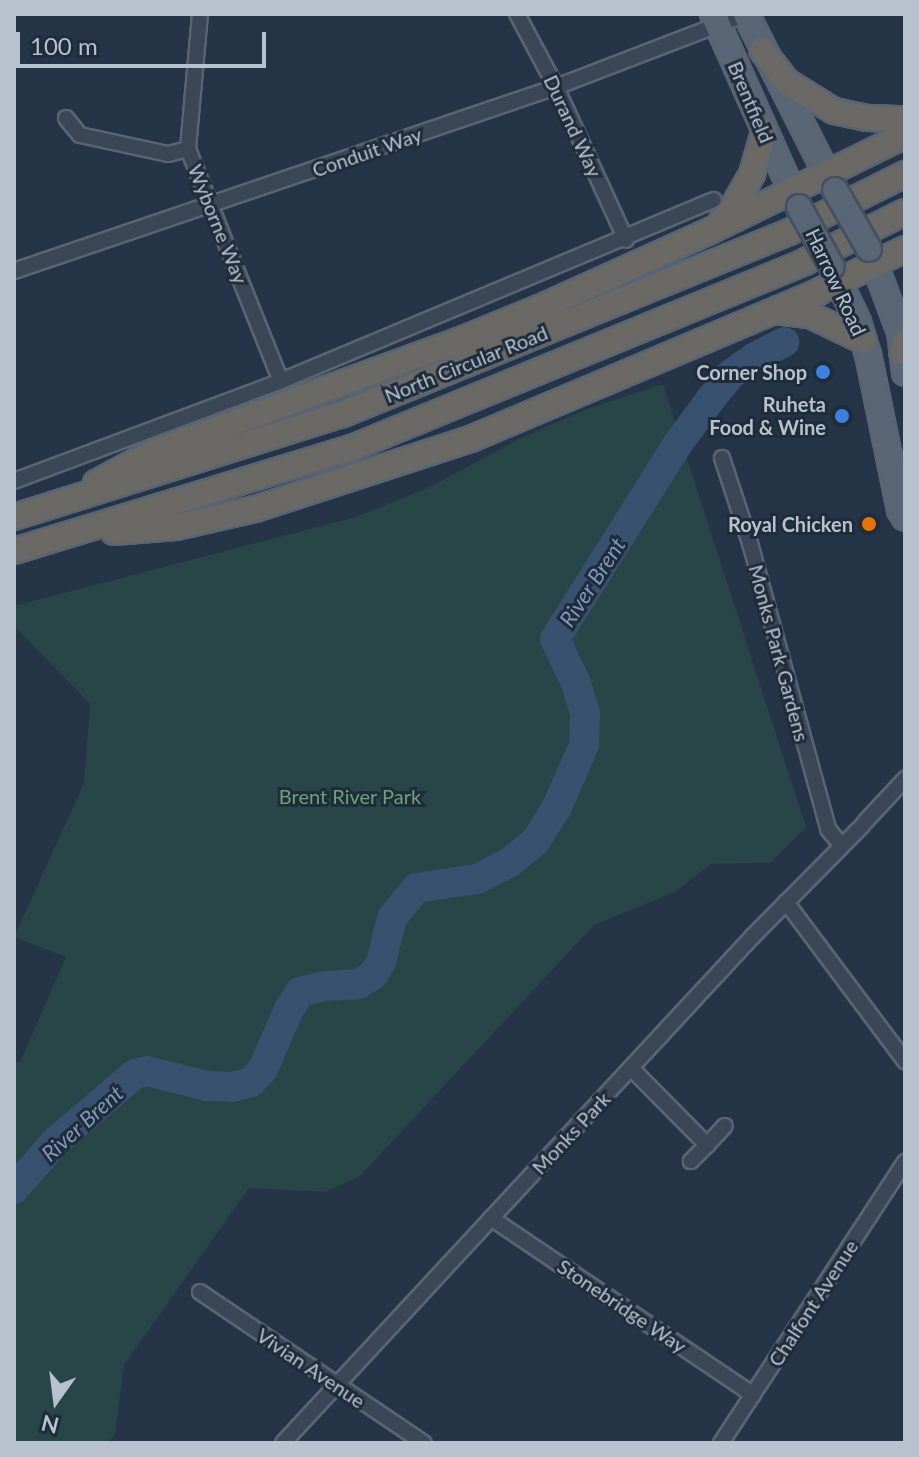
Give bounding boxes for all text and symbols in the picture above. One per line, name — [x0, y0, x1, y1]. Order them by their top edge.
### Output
scale bar — [20, 16, 270, 66]
text: 100 m — [30, 31, 98, 60]
street label: Brentfield — [723, 58, 779, 146]
street label: Durand Way — [539, 71, 607, 181]
street label: Conduit Way — [309, 122, 425, 182]
street label: Wyborne Way — [183, 161, 253, 287]
street label: Harrow Road — [801, 225, 871, 339]
street label: North Circular Road — [381, 320, 551, 408]
place label: Corner Shop — [696, 360, 807, 384]
marker: Corner Shop — [814, 363, 832, 381]
place label: Ruheta Food & Wine — [709, 392, 826, 439]
marker: Ruheta Food & Wine — [833, 407, 851, 425]
place label: Royal Chicken — [728, 512, 853, 536]
marker: Royal Chicken — [860, 515, 878, 533]
water label: River Brent — [553, 532, 631, 632]
street label: Monks Park Gardens — [744, 562, 814, 744]
park label: Brent River Park — [279, 784, 421, 808]
water label: River Brent — [36, 1079, 128, 1167]
street label: Monks Park — [527, 1087, 615, 1179]
street label: Chalfont Avenue — [763, 1235, 863, 1371]
street label: Stonebridge Way — [553, 1254, 691, 1358]
street label: Vivian Avenue — [252, 1323, 370, 1413]
north arrow — [16, 1361, 96, 1441]
text: N — [39, 1410, 62, 1440]

